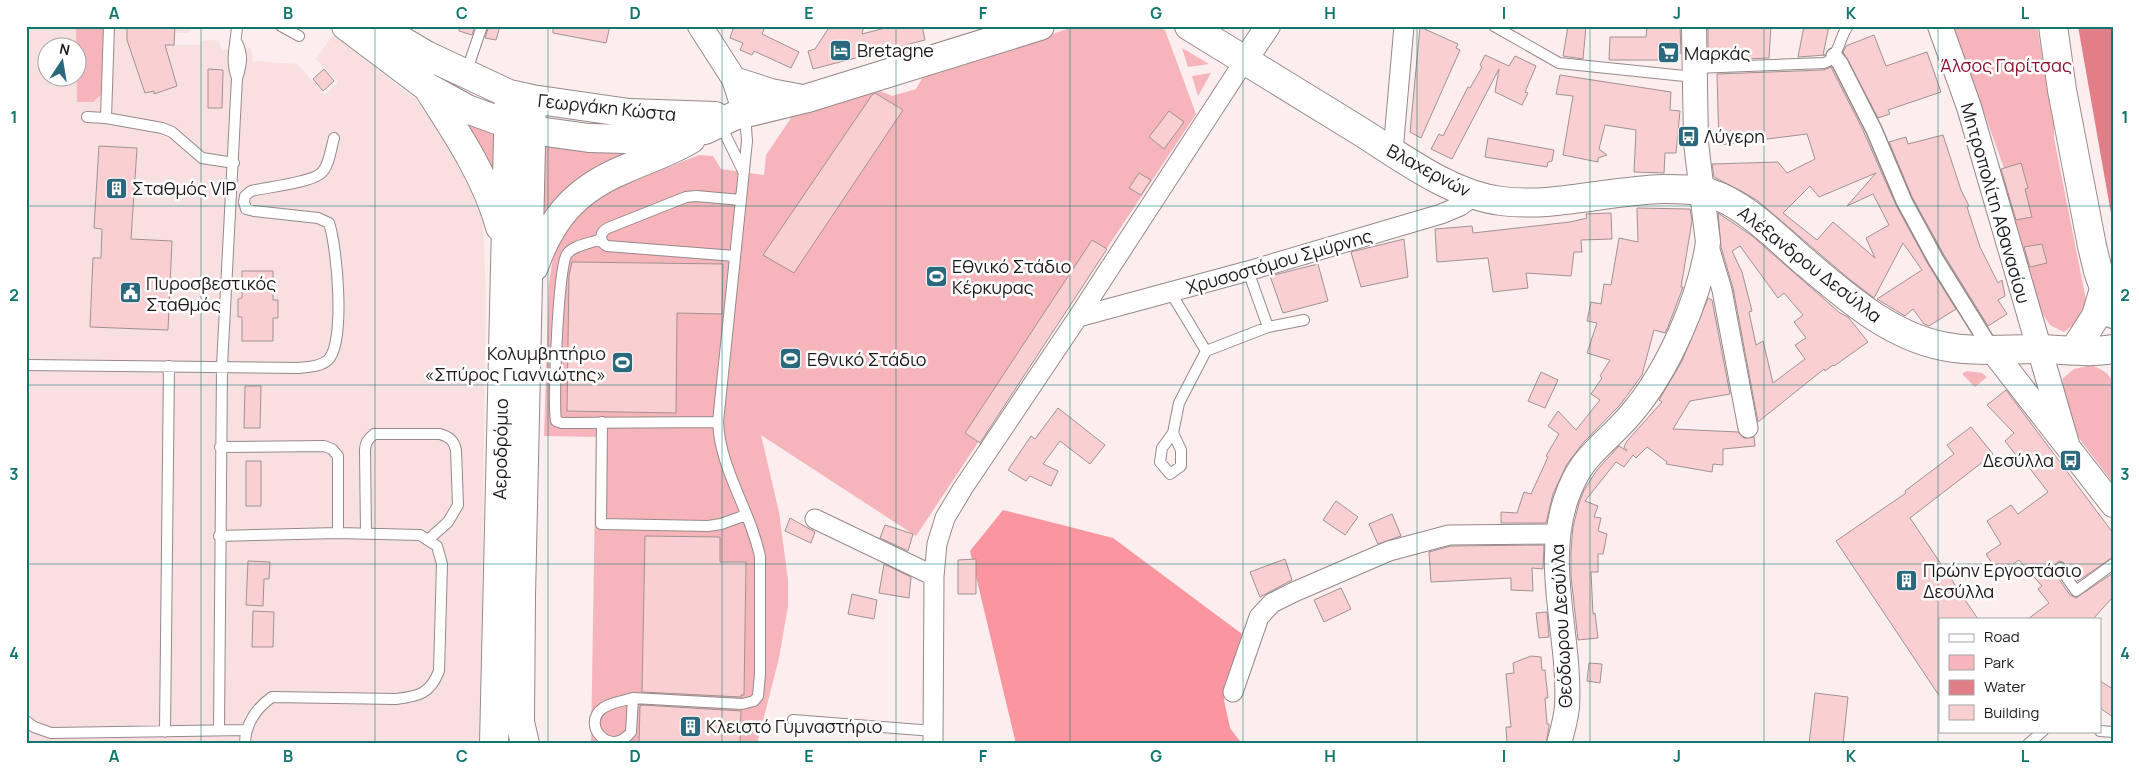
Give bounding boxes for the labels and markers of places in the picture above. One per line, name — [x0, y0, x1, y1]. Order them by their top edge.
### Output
hotel icon: Bretagne — [829, 38, 853, 62]
place label: Bretagne — [857, 38, 934, 62]
supermarket icon: Μαρκάς — [1656, 41, 1680, 65]
place label: Μαρκάς — [1684, 41, 1751, 65]
bus stop icon: Λύγερη — [1676, 124, 1700, 148]
place label: Λύγερη — [1704, 124, 1765, 148]
building icon: Σταθμός VIP — [104, 176, 128, 200]
place label: Σταθμός VIP — [132, 176, 237, 200]
place label: Εθνικό Στάδιο Κέρκυρας — [952, 254, 1071, 299]
sports icon: Εθνικό Στάδιο Κέρκυρας — [924, 264, 948, 288]
place label: Πυροσβεστικός Σταθμός — [146, 271, 276, 316]
public building icon: Πυροσβεστικός Σταθμός — [118, 281, 142, 305]
place label: Κολυμβητήριο «Σπύρος Γιαννιώτης» — [425, 341, 606, 386]
sports icon: Εθνικό Στάδιο — [779, 347, 803, 371]
place label: Εθνικό Στάδιο — [807, 347, 926, 371]
sports icon: Κολυμβητήριο «Σπύρος Γιαννιώτης» — [610, 351, 634, 375]
place label: Δεσύλλα — [1983, 448, 2054, 472]
bus stop icon: Δεσύλλα — [2058, 448, 2082, 472]
place label: Πρώην Εργοστάσιο Δεσύλλα — [1923, 558, 2082, 603]
building icon: Πρώην Εργοστάσιο Δεσύλλα — [1895, 568, 1919, 592]
building icon: Κλειστό Γυμναστήριο — [678, 714, 702, 738]
place label: Κλειστό Γυμναστήριο — [706, 714, 882, 738]

